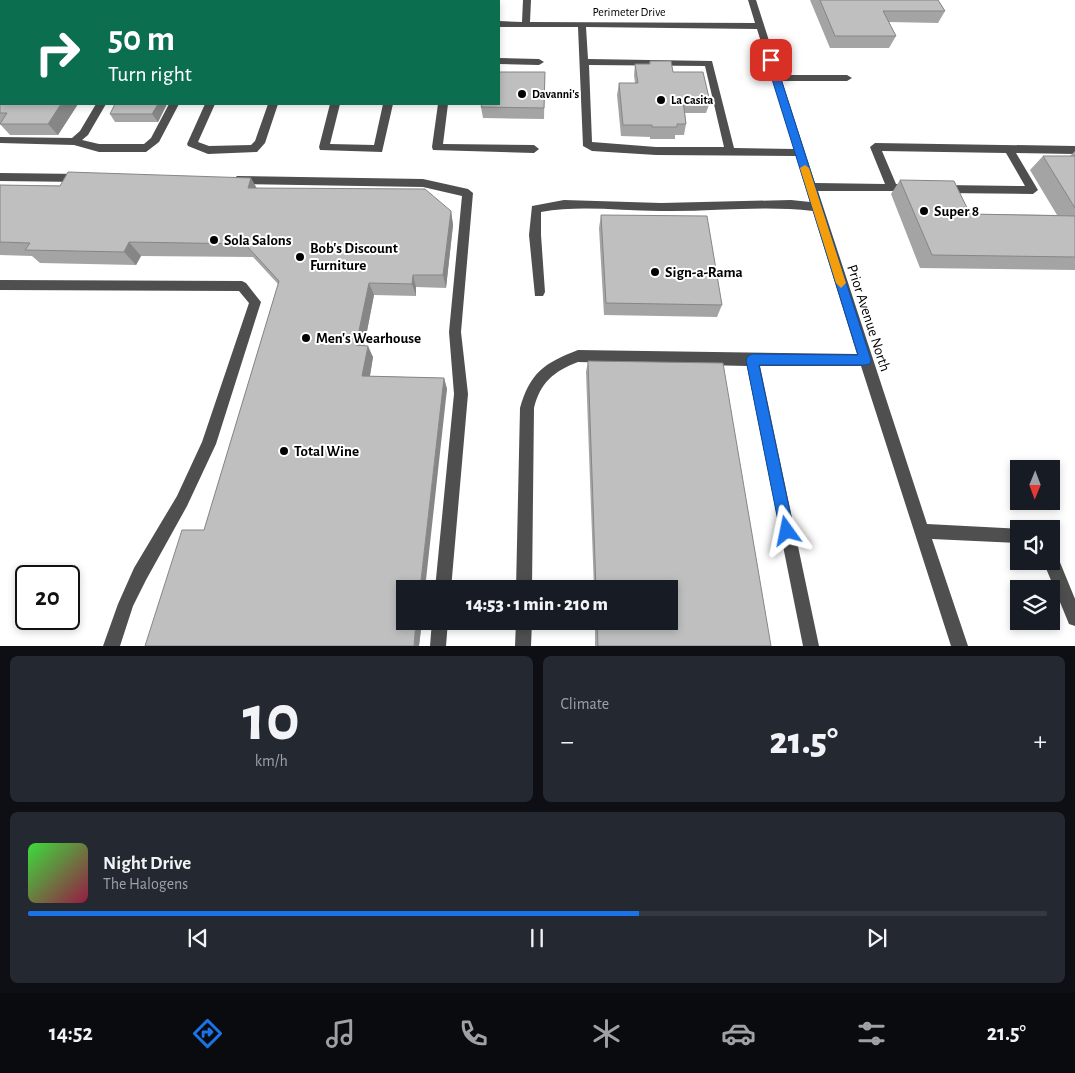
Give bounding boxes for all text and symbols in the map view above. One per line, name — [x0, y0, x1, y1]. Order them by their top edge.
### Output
street label: Perimeter Drive — [592, 6, 666, 18]
icon: right — [25, 20, 90, 85]
text: 50 m — [108, 22, 175, 57]
pin — [750, 39, 792, 81]
icon: arrive — [757, 46, 785, 74]
text: Turn right — [108, 63, 192, 85]
marker: Davanni's — [516, 88, 528, 100]
place label: Davanni's — [532, 88, 579, 100]
marker: La Casita — [655, 94, 667, 106]
place label: La Casita — [671, 94, 714, 106]
place label: Super 8 — [934, 204, 979, 219]
marker: Super 8 — [918, 205, 930, 217]
place label: Sola Salons — [224, 233, 292, 248]
marker: Sola Salons — [208, 234, 220, 246]
place label: Bob's Discount Furniture — [310, 241, 398, 273]
marker: Bob's Discount Furniture — [294, 251, 306, 263]
street label: Prior Avenue North — [844, 263, 893, 373]
place label: Sign-a-Rama — [665, 265, 743, 280]
marker: Sign-a-Rama — [649, 266, 661, 278]
place label: Men's Wearhouse — [316, 331, 421, 346]
marker: Men's Wearhouse — [300, 332, 312, 344]
place label: Total Wine — [294, 444, 359, 459]
marker: Total Wine — [278, 445, 290, 457]
north arrow — [1010, 460, 1060, 510]
map controls — [1010, 460, 1060, 630]
position arrow — [760, 504, 812, 556]
button: sound — [1010, 520, 1060, 570]
speed limit sign: 20 — [15, 565, 80, 630]
button: layers — [1010, 580, 1060, 630]
text: 14:53 · 1 min · 210 m — [466, 595, 608, 614]
text: 10 — [243, 687, 300, 752]
text: Climate — [561, 696, 609, 712]
text: 21.5° — [769, 723, 838, 761]
text: − — [561, 728, 574, 756]
text: + — [1034, 728, 1047, 756]
text: km/h — [255, 753, 288, 769]
text: Night Drive — [103, 854, 191, 873]
text: The Halogens — [103, 876, 188, 892]
icon: previous — [184, 924, 212, 952]
icon: pause — [523, 924, 551, 952]
icon: next — [863, 924, 891, 952]
icon: directions — [190, 1016, 225, 1051]
icon: music — [323, 1016, 358, 1051]
icon: phone — [456, 1016, 491, 1051]
icon: climate — [589, 1016, 624, 1051]
icon: car — [721, 1016, 756, 1051]
icon: filters — [854, 1016, 889, 1051]
text: 14:52 — [49, 1022, 93, 1044]
text: 21.5° — [987, 1022, 1026, 1044]

